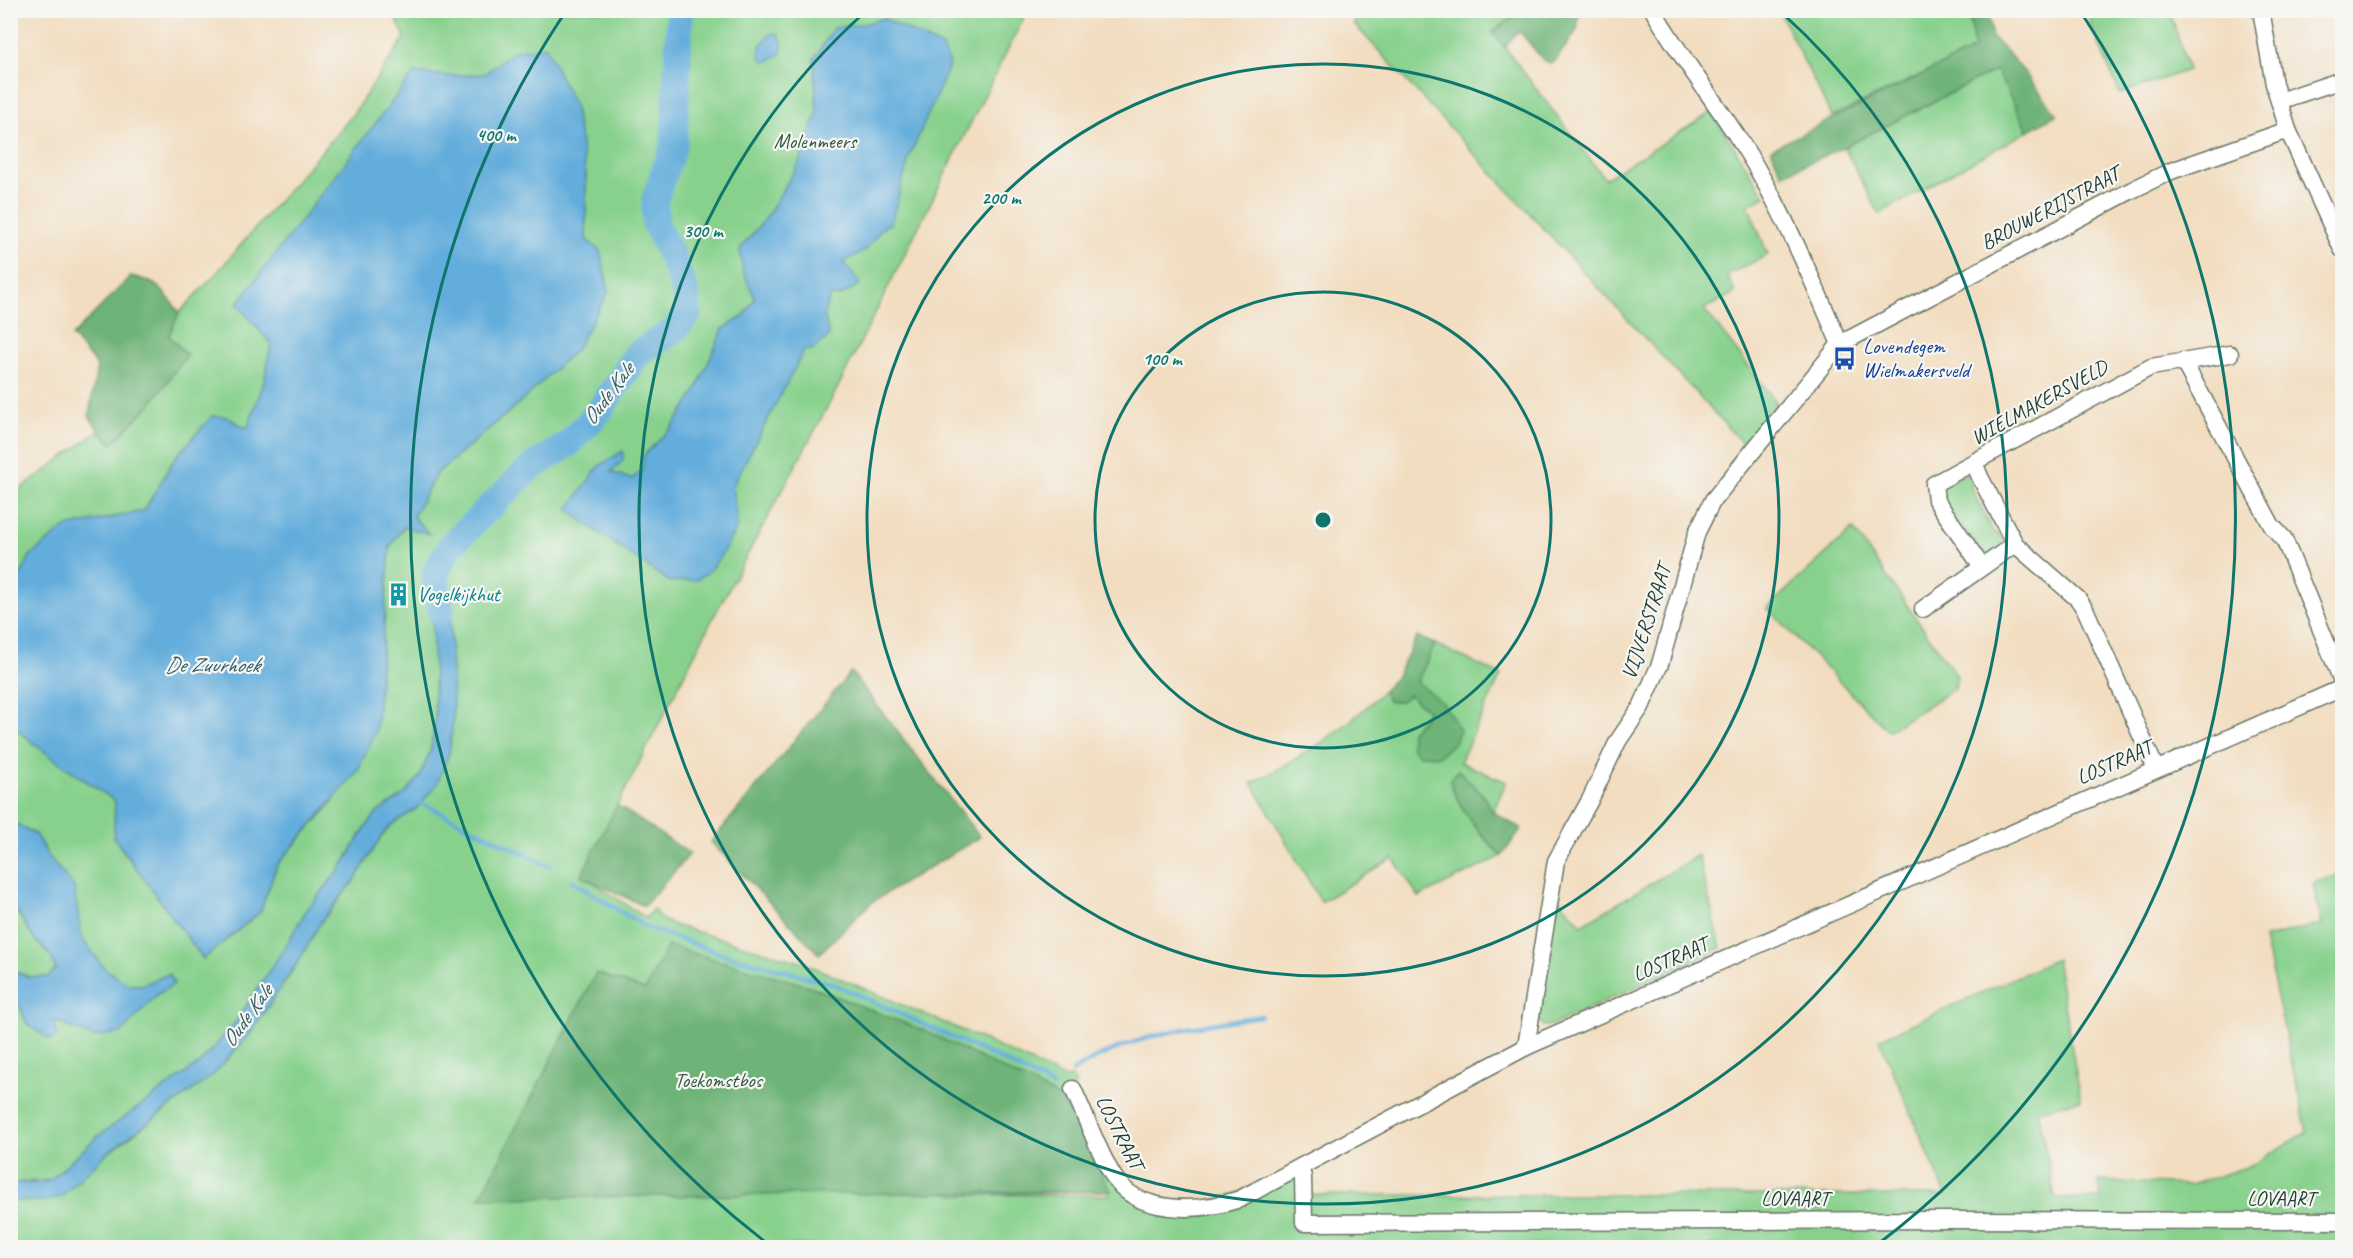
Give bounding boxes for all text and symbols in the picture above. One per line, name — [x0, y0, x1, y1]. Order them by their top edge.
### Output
text: 400 m — [477, 124, 517, 146]
park label: Molenmeers — [774, 128, 858, 154]
street label: BROUWERIJSTRAAT — [1976, 158, 2129, 256]
text: 200 m — [982, 187, 1022, 209]
text: 300 m — [684, 220, 724, 242]
place label: Lovendegem Wielmakersveld — [1863, 333, 1973, 383]
bus stop icon: Lovendegem Wielmakersveld — [1832, 345, 1858, 371]
text: 100 m — [1143, 348, 1183, 370]
street label: WIELMAKERSVELD — [1966, 353, 2113, 450]
water label: Oude Kale — [576, 354, 643, 430]
centre of rings — [1313, 510, 1333, 530]
street label: VIJVERSTRAAT — [1615, 557, 1678, 682]
building icon: Vogelkijkhut — [386, 581, 412, 607]
place label: Vogelkijkhut — [417, 581, 502, 607]
water label: De Zuurhoek — [165, 651, 263, 679]
street label: LOSTRAAT — [2072, 732, 2160, 790]
street label: LOSTRAAT — [1628, 929, 1716, 987]
water label: Oude Kale — [215, 976, 281, 1053]
park label: Toekomstbos — [674, 1067, 764, 1093]
street label: LOSTRAAT — [1090, 1091, 1152, 1178]
street label: LOVAART — [1761, 1185, 1833, 1211]
street label: LOVAART — [2247, 1185, 2319, 1211]

